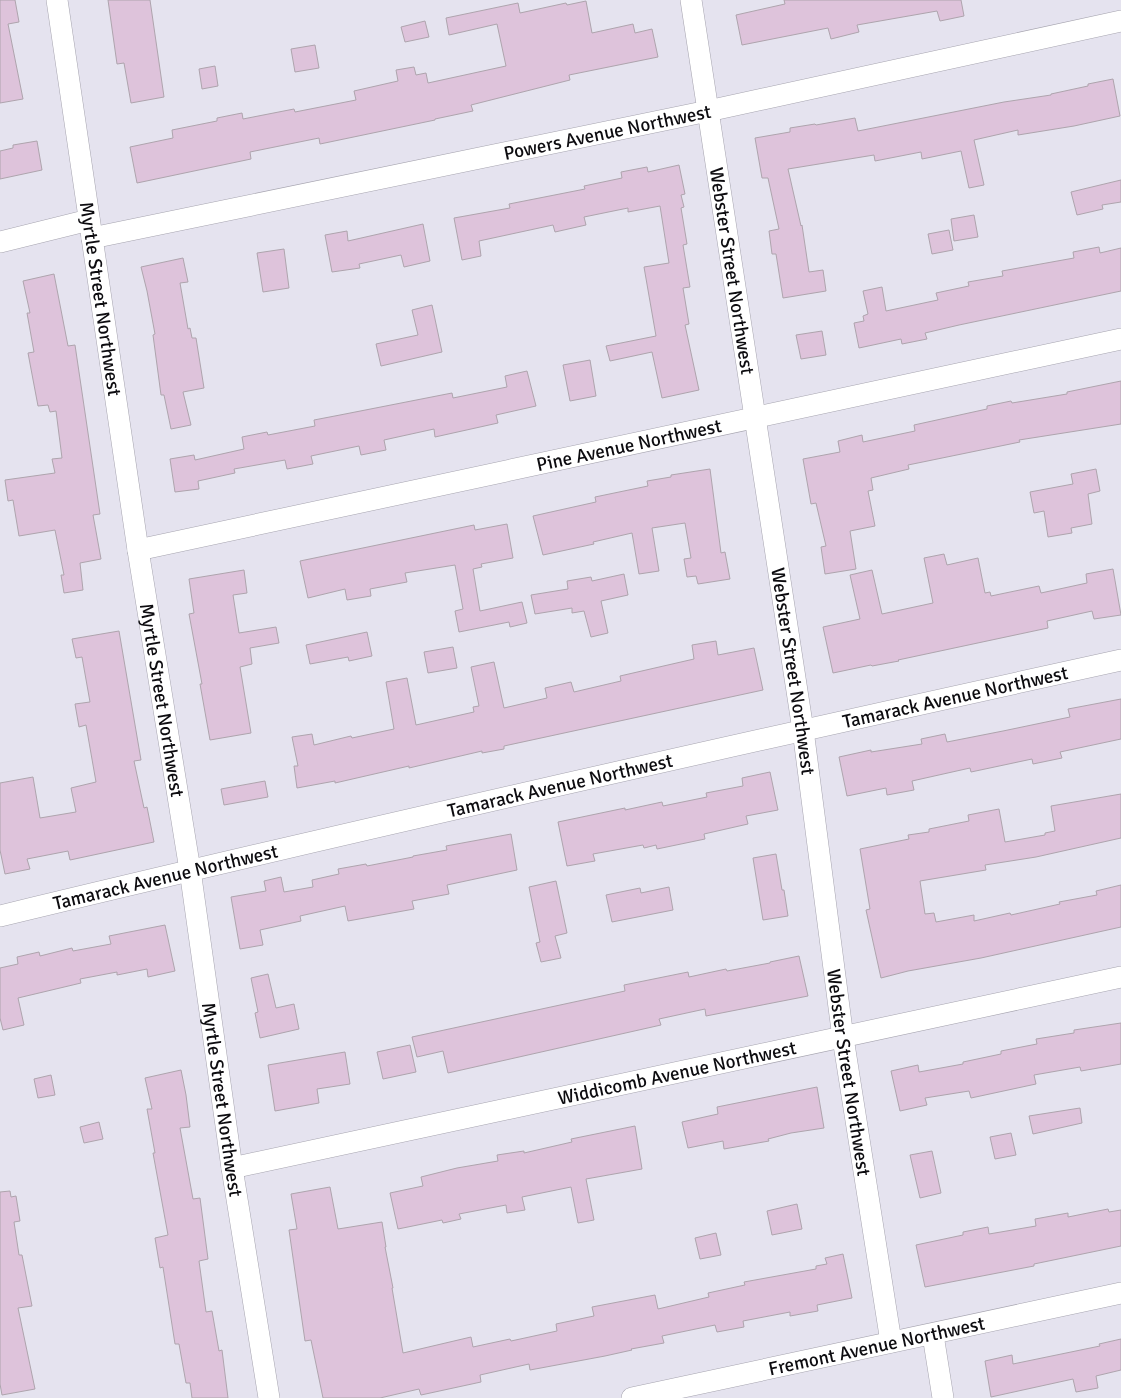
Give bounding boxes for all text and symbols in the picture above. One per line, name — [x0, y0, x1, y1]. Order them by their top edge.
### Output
street label: Powers Avenue Northwest — [502, 100, 713, 166]
street label: Webster Street Northwest — [704, 166, 759, 376]
street label: Myrtle Street Northwest — [74, 200, 126, 398]
street label: Pine Avenue Northwest — [534, 414, 724, 477]
street label: Webster Street Northwest — [765, 566, 820, 777]
street label: Myrtle Street Northwest — [134, 602, 189, 799]
street label: Tamarack Avenue Northwest — [840, 661, 1071, 734]
street label: Tamarack Avenue Northwest — [445, 749, 675, 823]
street label: Tamarack Avenue Northwest — [51, 839, 281, 916]
street label: Webster Street Northwest — [821, 967, 876, 1178]
street label: Myrtle Street Northwest — [196, 1001, 248, 1199]
street label: Widdicomb Avenue Northwest — [556, 1036, 799, 1111]
street label: Fremont Avenue Northwest — [766, 1312, 987, 1381]

